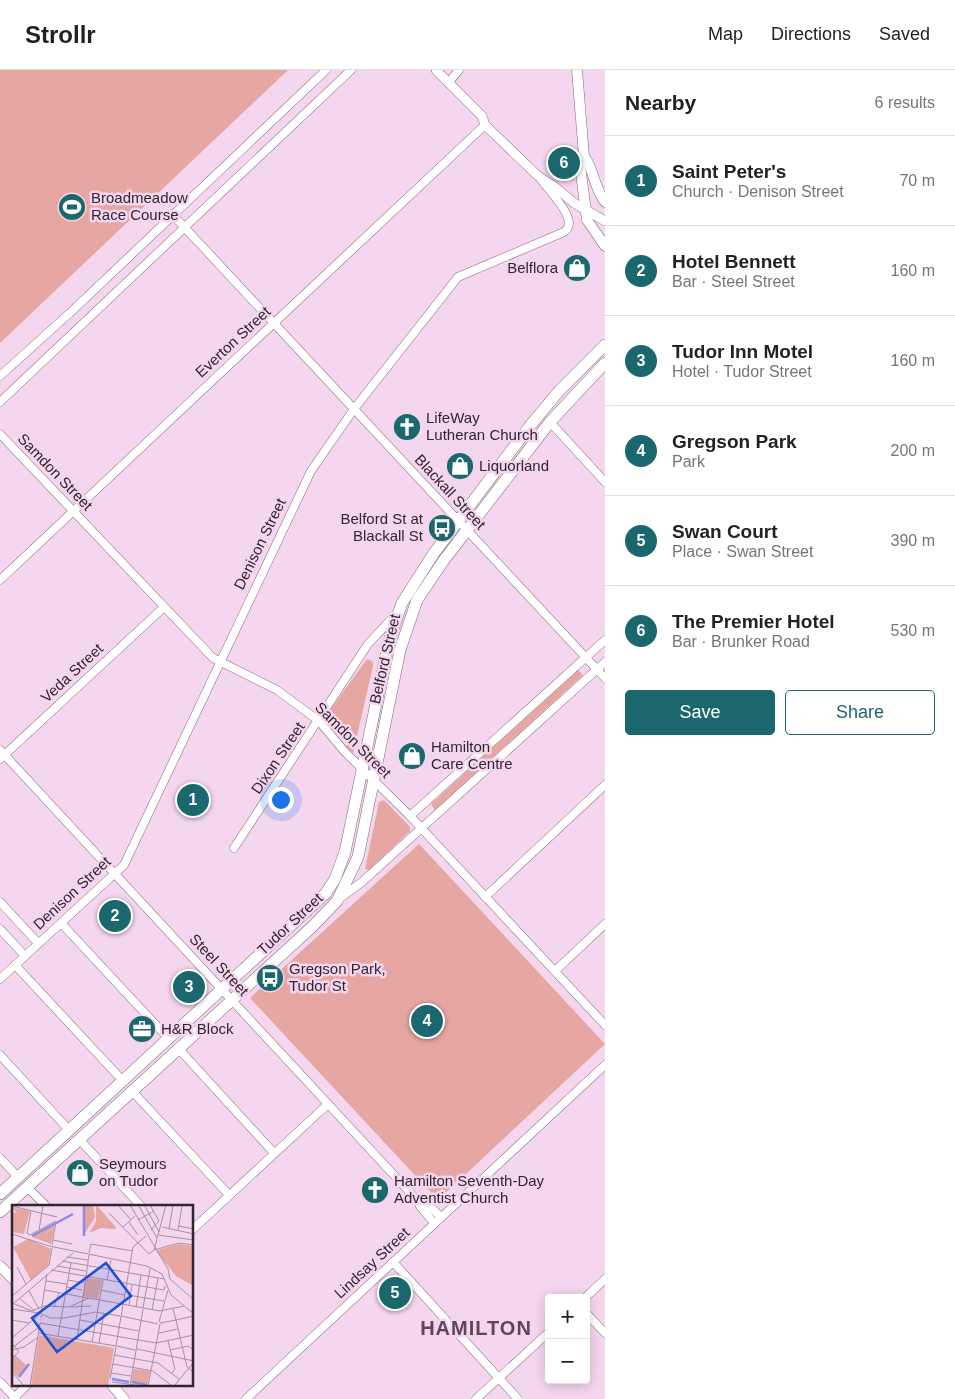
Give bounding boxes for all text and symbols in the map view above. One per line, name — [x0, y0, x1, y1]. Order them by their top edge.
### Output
text: Strollr — [25, 21, 96, 48]
text: Map — [708, 24, 743, 44]
text: Directions — [771, 24, 851, 44]
text: Saved — [879, 24, 930, 44]
text: Nearby — [625, 91, 696, 114]
text: 6 results — [875, 94, 935, 111]
pin: 6 — [548, 144, 580, 182]
text: Saint Peter's — [672, 161, 786, 182]
text: 1 — [637, 172, 645, 189]
text: 70 m — [899, 172, 935, 189]
text: Church · Denison Street — [672, 183, 844, 200]
place label: Broadmeadow Race Course — [91, 189, 188, 223]
sports icon: Broadmeadow Race Course — [57, 192, 87, 222]
text: Hotel Bennett — [672, 251, 796, 272]
shop icon: Belflora — [562, 253, 592, 283]
place label: Belflora — [507, 259, 559, 276]
text: 2 — [637, 262, 645, 279]
text: 160 m — [891, 262, 935, 279]
text: Bar · Steel Street — [672, 273, 795, 290]
street label: Everton Street — [192, 302, 274, 381]
text: Tudor Inn Motel — [672, 341, 813, 362]
text: 3 — [637, 352, 645, 369]
text: 160 m — [891, 352, 935, 369]
text: Hotel · Tudor Street — [672, 363, 812, 380]
place label: LifeWay Lutheran Church — [426, 409, 538, 443]
church icon: LifeWay Lutheran Church — [392, 412, 422, 442]
street label: Samdon Street — [14, 430, 97, 514]
text: Gregson Park — [672, 431, 797, 452]
text: 4 — [637, 442, 645, 459]
text: 200 m — [891, 442, 935, 459]
street label: Blackall Street — [411, 451, 490, 533]
shop icon: Liquorland — [445, 451, 475, 481]
text: Park — [672, 453, 705, 470]
place label: Liquorland — [479, 457, 549, 474]
street label: Denison Street — [230, 495, 289, 592]
place label: Belford St at Blackall St — [340, 510, 424, 544]
bus stop icon: Belford St at Blackall St — [427, 513, 457, 543]
text: Swan Court — [672, 521, 778, 542]
text: 5 — [637, 532, 645, 549]
text: 390 m — [891, 532, 935, 549]
text: Place · Swan Street — [672, 543, 813, 560]
street label: Belford Street — [366, 611, 403, 705]
text: The Premier Hotel — [672, 611, 835, 632]
text: 6 — [637, 622, 645, 639]
text: 530 m — [891, 622, 935, 639]
text: Bar · Brunker Road — [672, 633, 810, 650]
street label: Veda Street — [37, 639, 107, 706]
button: Save — [625, 690, 775, 735]
button: Share — [785, 690, 935, 735]
street label: Samdon Street — [312, 698, 395, 782]
street label: Dixon Street — [247, 718, 308, 797]
place label: Hamilton Care Centre — [431, 738, 513, 772]
shop icon: Hamilton Care Centre — [397, 741, 427, 771]
pin: 1 — [177, 781, 209, 819]
your location — [268, 787, 294, 813]
street label: Denison Street — [30, 852, 114, 933]
street label: Tudor Street — [254, 889, 326, 958]
pin: 2 — [99, 897, 131, 935]
street label: Steel Street — [186, 930, 253, 1000]
place label: Gregson Park, Tudor St — [289, 960, 386, 994]
bus stop icon: Gregson Park, Tudor St — [255, 963, 285, 993]
pin: 3 — [173, 968, 205, 1006]
pin: 4 — [411, 1002, 443, 1040]
office icon: H&R Block — [127, 1014, 157, 1044]
place label: H&R Block — [161, 1020, 234, 1037]
place label: Seymours on Tudor — [99, 1155, 167, 1189]
shop icon: Seymours on Tudor — [65, 1158, 95, 1188]
place label: Hamilton Seventh-Day Adventist Church — [394, 1172, 545, 1206]
church icon: Hamilton Seventh-Day Adventist Church — [360, 1175, 390, 1205]
inset map — [12, 1205, 194, 1386]
street label: Lindsay Street — [331, 1223, 413, 1302]
pin: 5 — [379, 1274, 411, 1312]
map controls — [545, 1294, 590, 1384]
button: + — [545, 1294, 590, 1339]
district label: HAMILTON — [420, 1317, 532, 1339]
button: − — [545, 1339, 590, 1384]

